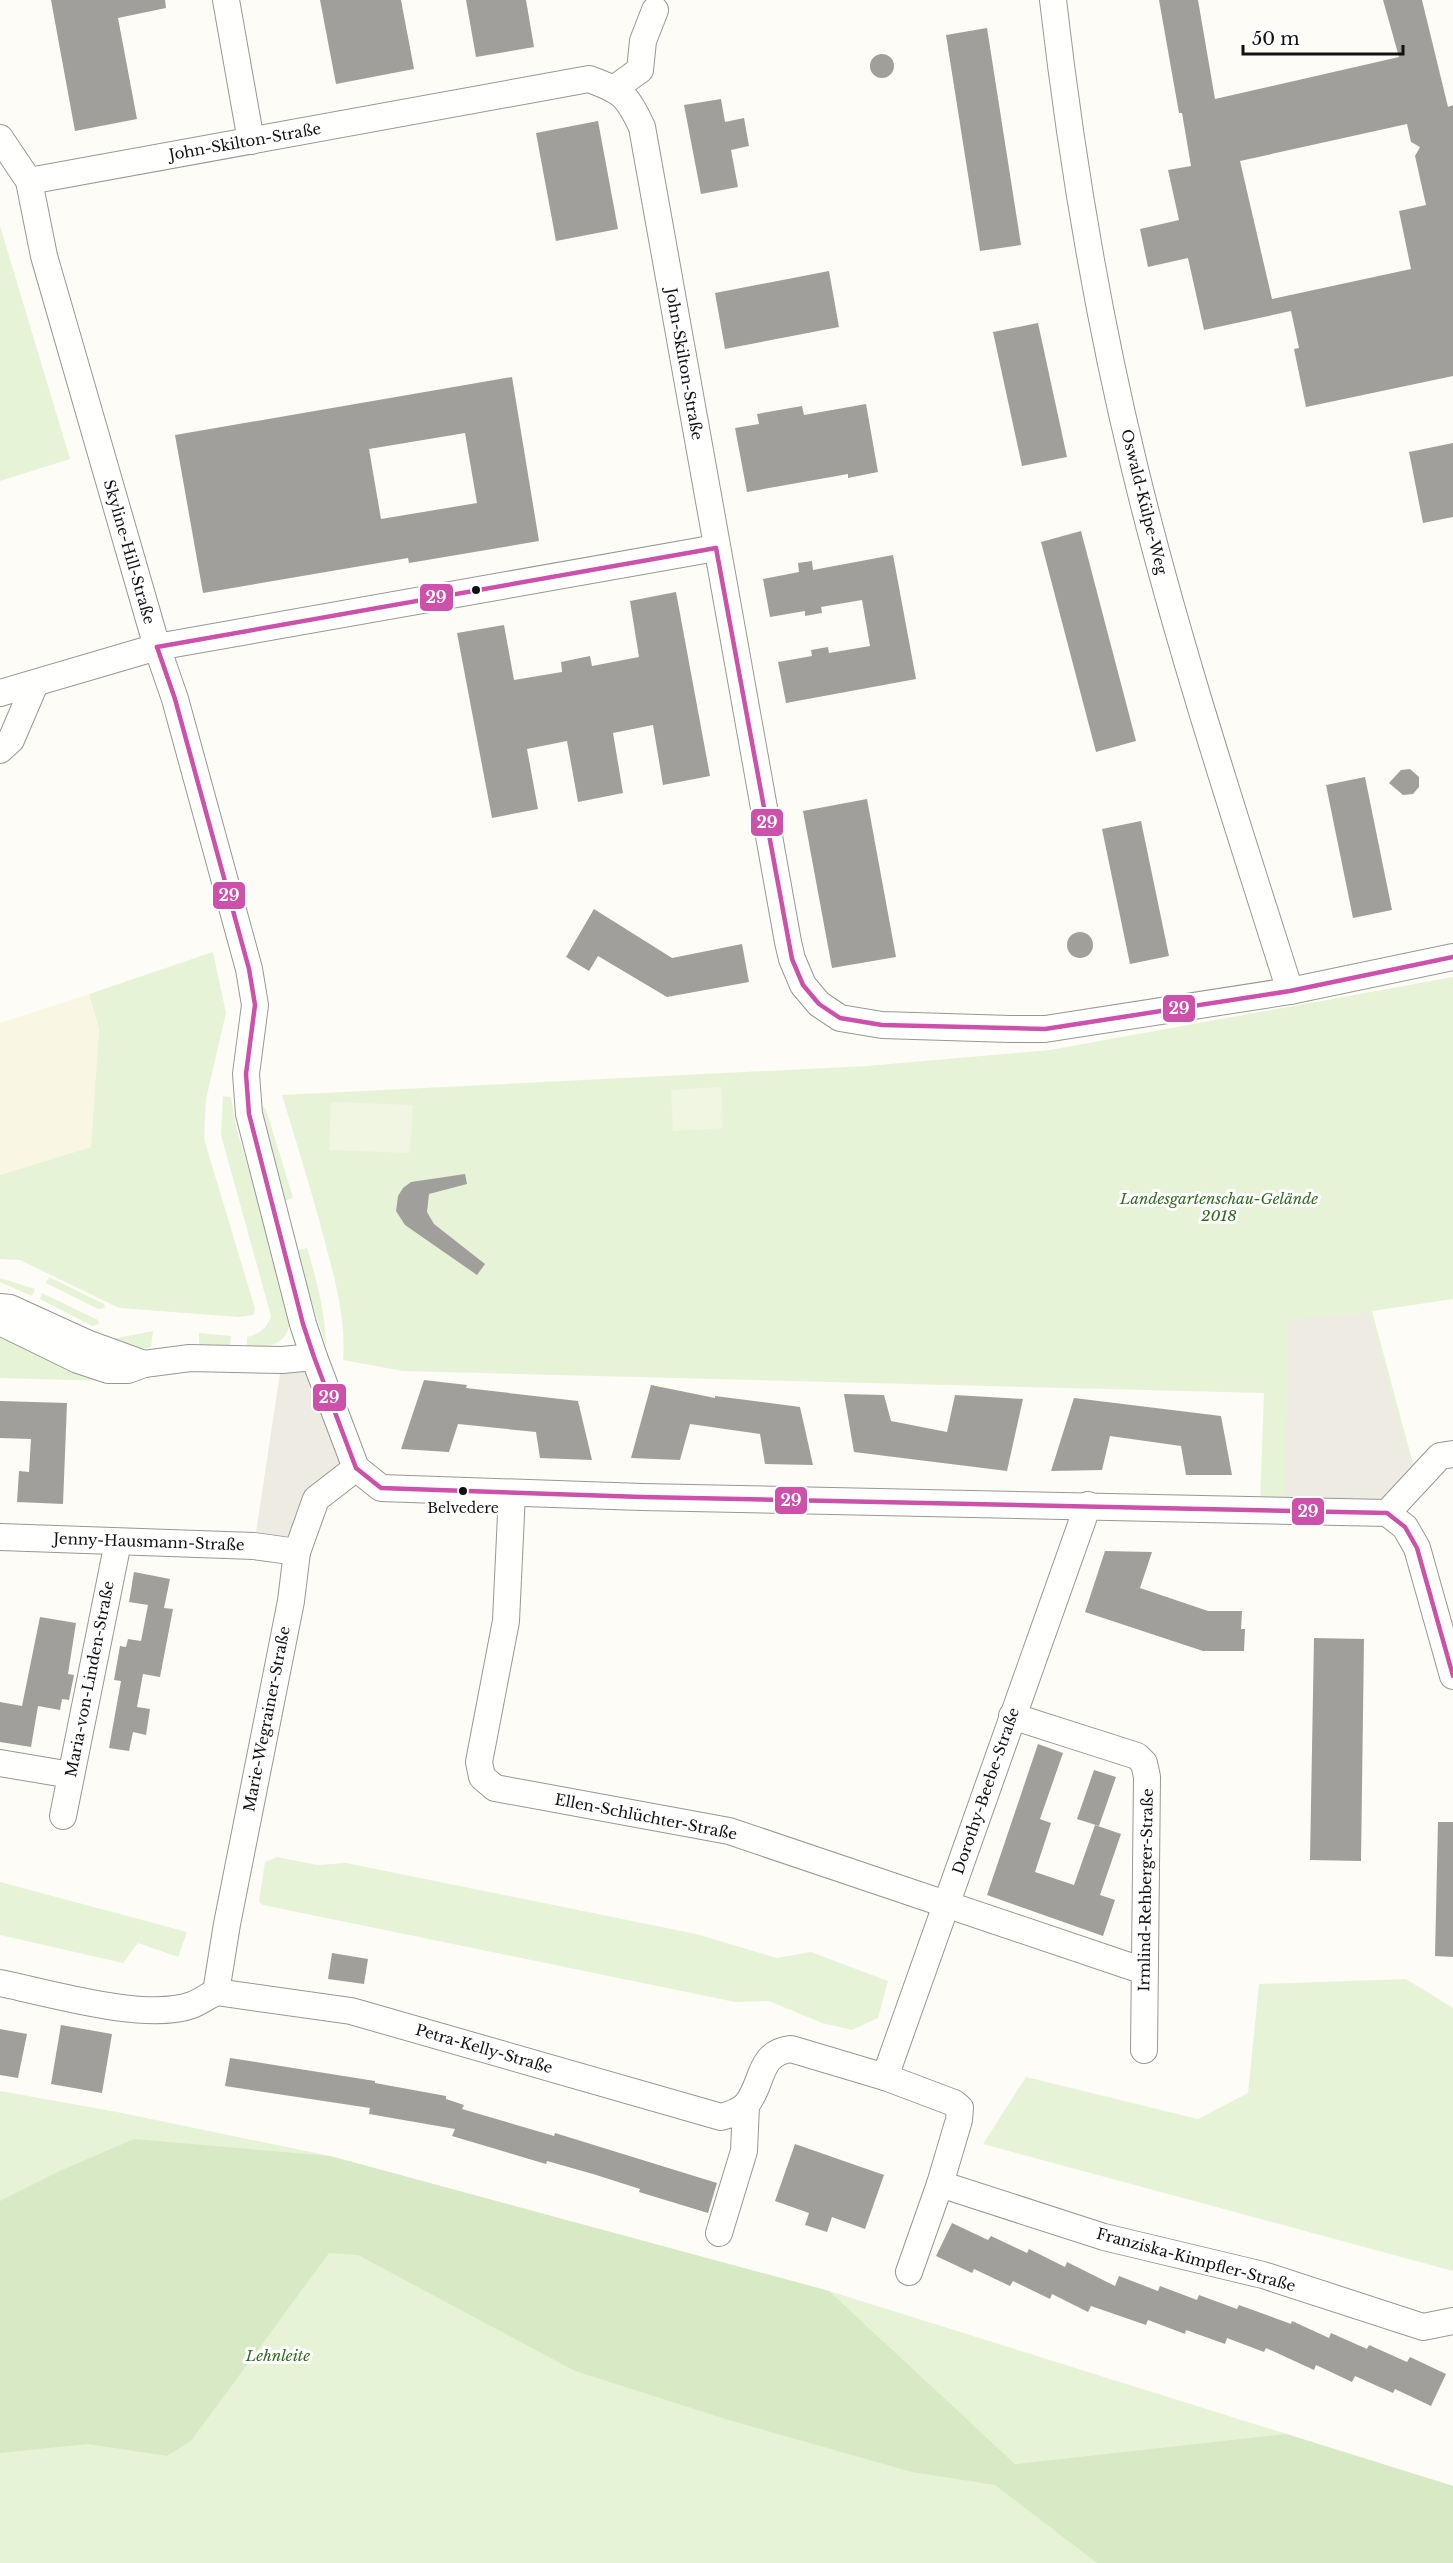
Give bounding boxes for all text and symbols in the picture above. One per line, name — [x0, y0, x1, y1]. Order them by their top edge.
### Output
scale bar — [1243, 18, 1404, 56]
text: 50 m — [1252, 28, 1300, 50]
street label: John-Skilton-Straße — [165, 119, 322, 165]
street label: John-Skilton-Straße — [661, 284, 707, 441]
street label: Oswald-Külpe-Weg — [1117, 427, 1172, 578]
street label: Skyline-Hill-Straße — [100, 477, 159, 626]
line badge: 29 — [419, 583, 454, 612]
unlabelled marker — [470, 584, 482, 596]
text: 29 — [425, 587, 447, 607]
line badge: 29 — [750, 808, 784, 837]
text: 29 — [756, 812, 778, 832]
line badge: 29 — [212, 881, 246, 910]
text: 29 — [218, 885, 240, 905]
line badge: 29 — [1162, 994, 1196, 1023]
text: 29 — [1168, 998, 1190, 1018]
park label: Landesgartenschau-Gelände 2018 — [1119, 1189, 1318, 1225]
line badge: 29 — [312, 1383, 347, 1412]
text: 29 — [318, 1387, 340, 1407]
marker: Belvedere — [457, 1485, 469, 1497]
line badge: 29 — [774, 1486, 808, 1515]
text: 29 — [780, 1490, 802, 1510]
line badge: 29 — [1291, 1497, 1325, 1526]
place label: Belvedere — [427, 1499, 499, 1517]
text: 29 — [1297, 1501, 1319, 1521]
street label: Jenny-Hausmann-Straße — [51, 1529, 245, 1554]
street label: Maria-von-Linden-Straße — [61, 1579, 118, 1779]
street label: Marie-Wegrainer-Straße — [239, 1625, 294, 1813]
street label: Dorothy-Beebe-Straße — [948, 1705, 1023, 1877]
street label: Irmlind-Rehberger-Straße — [1134, 1788, 1157, 1992]
street label: Ellen-Schlüchter-Straße — [553, 1790, 739, 1844]
street label: Petra-Kelly-Straße — [413, 2020, 555, 2077]
street label: Franziska-Kimpfler-Straße — [1094, 2224, 1298, 2295]
park label: Lehnleite — [245, 2346, 310, 2365]

